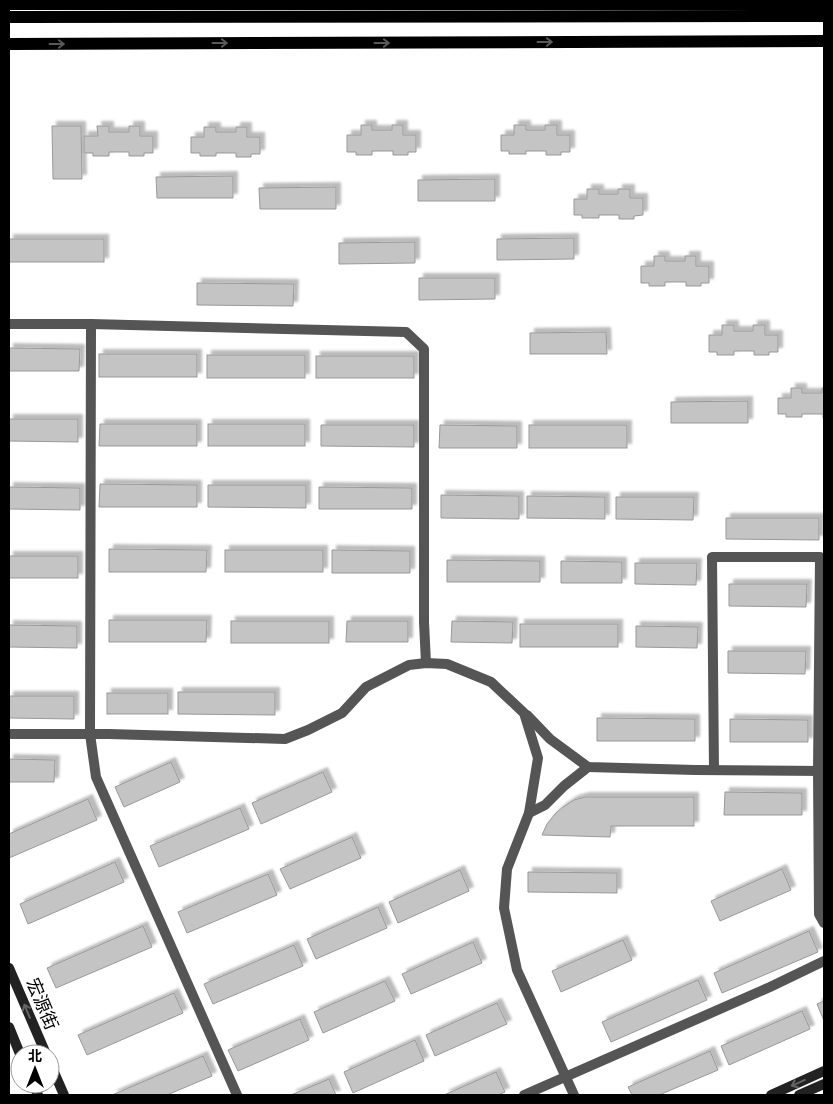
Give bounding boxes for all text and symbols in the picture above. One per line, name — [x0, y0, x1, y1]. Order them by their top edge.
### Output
one-way arrow — [536, 37, 553, 47]
one-way arrow — [212, 38, 228, 48]
one-way arrow — [374, 38, 390, 48]
one-way arrow — [49, 39, 65, 49]
street label: 宏源街 — [22, 975, 62, 1033]
one-way arrow — [22, 1004, 32, 1019]
north arrow — [10, 1044, 60, 1094]
text: 北 — [28, 1048, 42, 1064]
one-way arrow — [791, 1079, 806, 1089]

